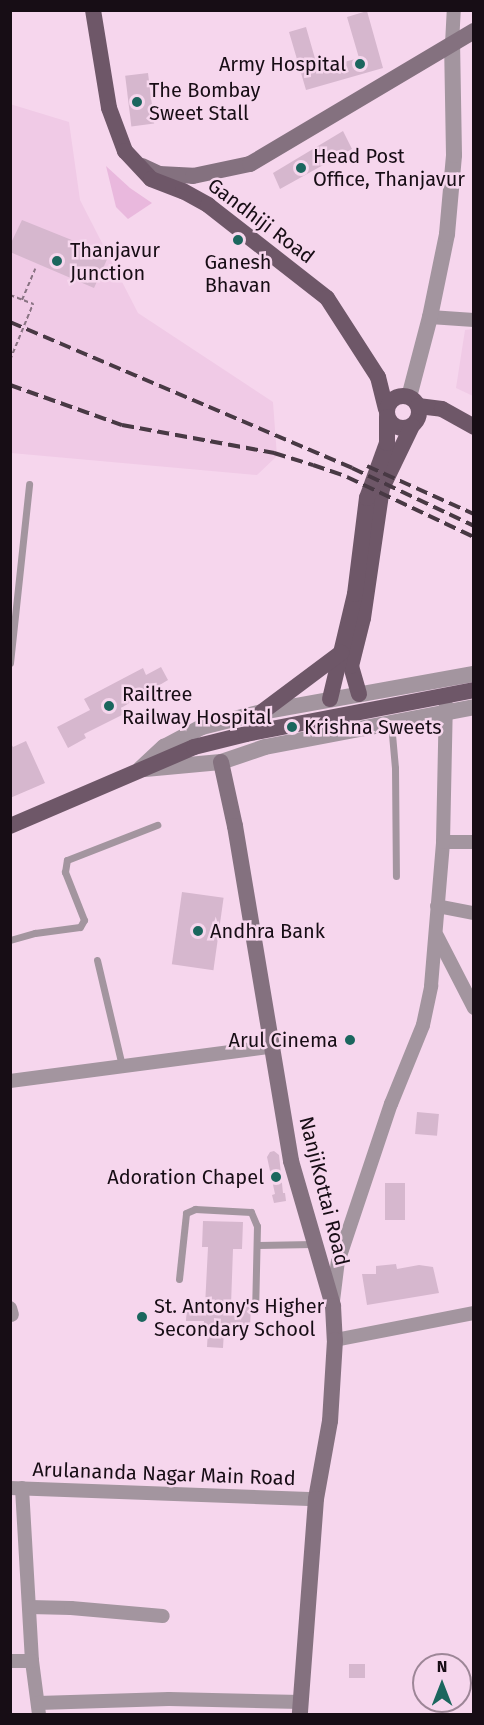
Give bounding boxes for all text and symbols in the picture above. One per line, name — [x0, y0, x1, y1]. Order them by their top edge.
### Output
place label: Army Hospital — [219, 52, 346, 76]
marker: Army Hospital — [351, 55, 369, 73]
place label: The Bombay Sweet Stall — [149, 78, 260, 125]
marker: The Bombay Sweet Stall — [130, 95, 144, 109]
place label: Head Post Office, Thanjavur — [313, 144, 465, 191]
marker: Head Post Office, Thanjavur — [294, 161, 308, 175]
street label: Gandhiji Road — [203, 173, 319, 269]
marker: Ganesh Bhavan — [231, 233, 245, 247]
place label: Thanjavur Junction — [70, 238, 160, 285]
place label: Ganesh Bhavan — [204, 250, 272, 297]
marker: Thanjavur Junction — [48, 252, 66, 270]
place label: Railtree Railway Hospital — [122, 682, 272, 729]
marker: Railtree Railway Hospital — [100, 697, 118, 715]
place label: Krishna Sweets — [304, 715, 442, 739]
marker: Krishna Sweets — [285, 720, 299, 734]
place label: Andhra Bank — [210, 919, 325, 943]
marker: Andhra Bank — [191, 924, 205, 938]
place label: Arul Cinema — [229, 1028, 338, 1052]
marker: Arul Cinema — [343, 1033, 357, 1047]
street label: NanjiKottai Road — [294, 1114, 354, 1268]
place label: Adoration Chapel — [107, 1165, 264, 1189]
marker: Adoration Chapel — [269, 1170, 283, 1184]
place label: St. Antony's Higher Secondary School — [154, 1294, 324, 1341]
marker: St. Antony's Higher Secondary School — [135, 1310, 149, 1324]
street label: Arulananda Nagar Main Road — [32, 1457, 296, 1491]
north arrow — [412, 1653, 472, 1713]
text: N — [437, 1657, 447, 1676]

